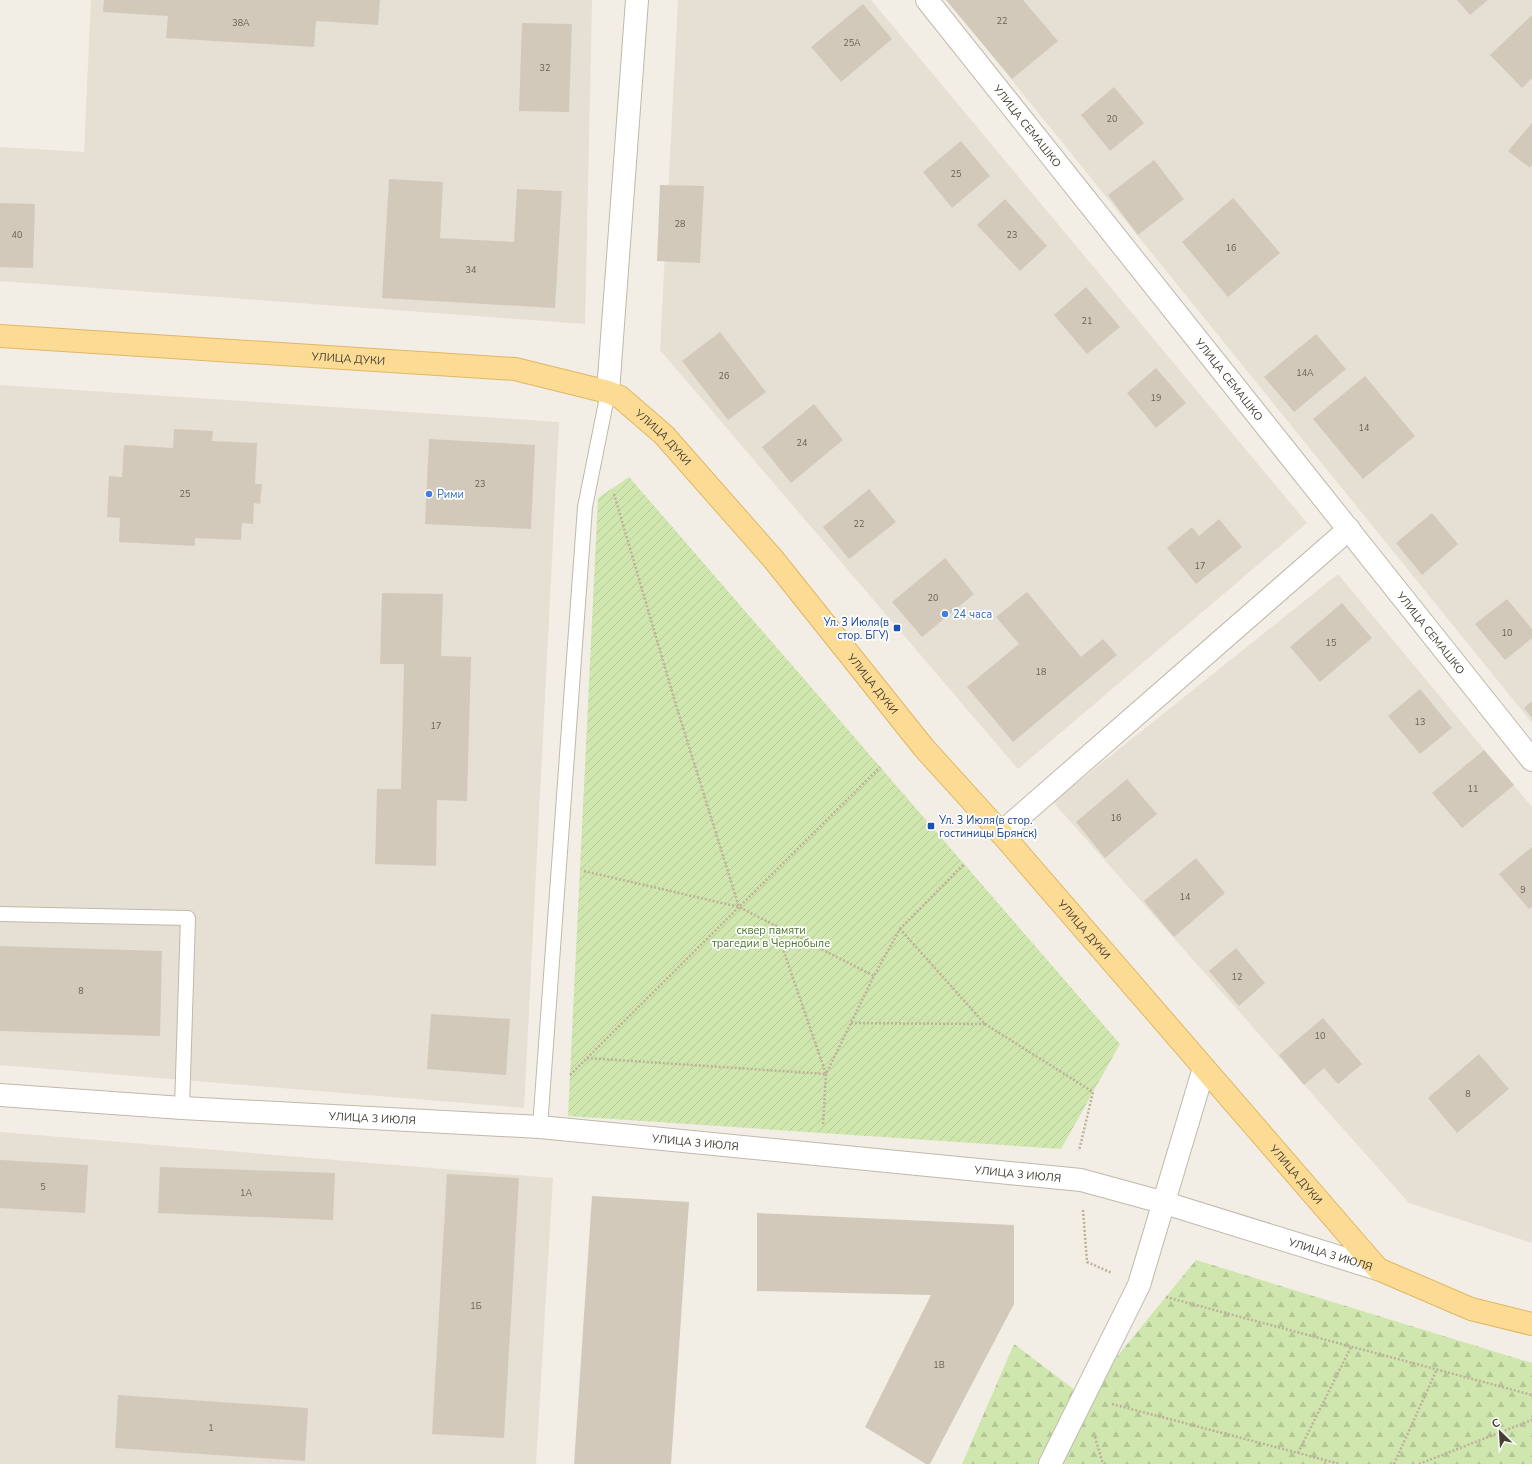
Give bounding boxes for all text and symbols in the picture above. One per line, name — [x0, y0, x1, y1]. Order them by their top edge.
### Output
house number: 22 — [997, 15, 1007, 27]
house number: 38А — [232, 17, 250, 29]
house number: 25А — [843, 37, 861, 49]
house number: 32 — [540, 62, 550, 74]
street label: УЛИЦА СЕМАШКО — [989, 81, 1065, 170]
house number: 20 — [1107, 113, 1117, 125]
house number: 25 — [951, 168, 961, 180]
house number: 28 — [675, 218, 685, 230]
house number: 40 — [12, 229, 22, 241]
house number: 23 — [1007, 229, 1017, 241]
house number: 16 — [1226, 242, 1236, 254]
house number: 34 — [466, 264, 477, 276]
house number: 21 — [1082, 315, 1092, 327]
street label: УЛИЦА СЕМАШКО — [1191, 334, 1266, 424]
street label: УЛИЦА ДУКИ — [310, 348, 386, 368]
house number: 14А — [1296, 367, 1314, 379]
house number: 26 — [719, 370, 729, 382]
house number: 19 — [1151, 392, 1161, 404]
street label: УЛИЦА ДУКИ — [631, 405, 695, 468]
house number: 14 — [1359, 422, 1370, 434]
house number: 24 — [797, 437, 808, 449]
house number: 23 — [475, 478, 485, 490]
place label: Рими — [437, 487, 464, 502]
house number: 25 — [180, 488, 190, 500]
marker: Рими — [424, 489, 434, 499]
house number: 22 — [854, 518, 864, 530]
house number: 17 — [1195, 560, 1205, 572]
street label: УЛИЦА СЕМАШКО — [1393, 588, 1468, 677]
house number: 20 — [928, 592, 938, 604]
place label: 24 часа — [953, 607, 992, 622]
marker: 24 часа — [940, 609, 950, 619]
place label: Ул. 3 Июля(в стор. БГУ) — [822, 615, 889, 643]
marker: Ул. 3 Июля(в стор. БГУ) — [892, 623, 902, 633]
house number: 10 — [1502, 627, 1512, 639]
house number: 15 — [1326, 637, 1336, 649]
street label: УЛИЦА ДУКИ — [843, 650, 902, 717]
house number: 18 — [1036, 666, 1046, 678]
house number: 13 — [1415, 716, 1425, 728]
house number: 17 — [431, 720, 441, 732]
house number: 11 — [1468, 783, 1478, 795]
house number: 16 — [1111, 812, 1121, 824]
place label: Ул. 3 Июля(в стор. гостиницы Брянск) — [938, 813, 1037, 841]
marker: Ул. 3 Июля(в стор. гостиницы Брянск) — [926, 821, 936, 831]
house number: 9 — [1520, 884, 1526, 896]
house number: 14 — [1180, 891, 1191, 903]
street label: УЛИЦА ДУКИ — [1054, 896, 1114, 962]
park label: сквер памяти трагедии в Чернобыле — [712, 923, 830, 951]
house number: 12 — [1232, 971, 1242, 983]
house number: 8 — [78, 985, 84, 997]
house number: 10 — [1315, 1030, 1325, 1042]
house number: 8 — [1465, 1088, 1471, 1100]
street label: УЛИЦА 3 ИЮЛЯ — [327, 1108, 416, 1128]
street label: УЛИЦА 3 ИЮЛЯ — [650, 1130, 739, 1154]
street label: УЛИЦА ДУКИ — [1266, 1141, 1326, 1207]
street label: УЛИЦА 3 ИЮЛЯ — [973, 1162, 1062, 1186]
house number: 5 — [40, 1181, 46, 1193]
house number: 1А — [240, 1187, 252, 1199]
street label: УЛИЦА 3 ИЮЛЯ — [1286, 1234, 1374, 1274]
house number: 1Б — [470, 1300, 482, 1312]
house number: 1В — [933, 1359, 945, 1371]
north arrow — [1480, 1412, 1520, 1452]
text: С — [1489, 1415, 1503, 1432]
house number: 1 — [208, 1422, 214, 1434]

